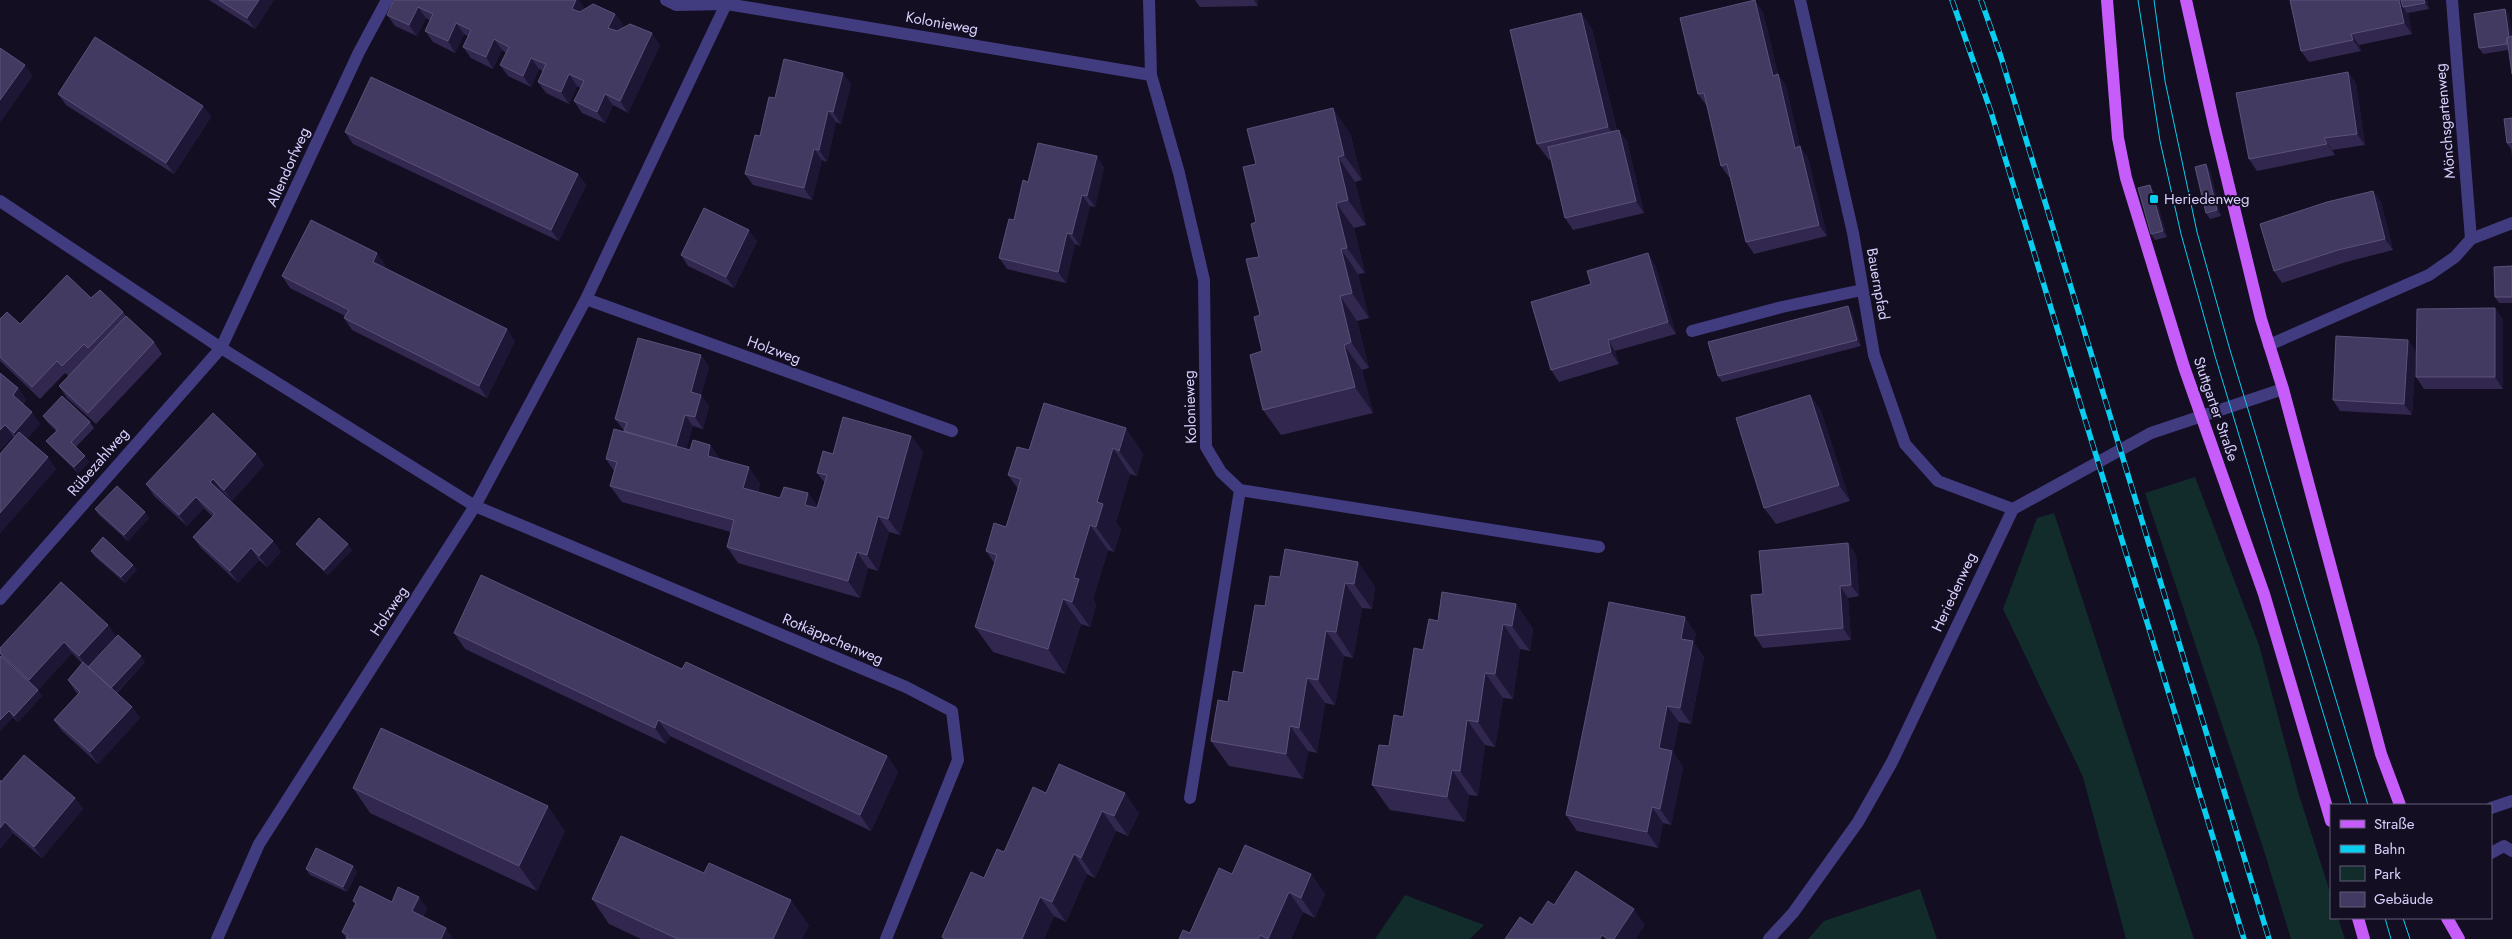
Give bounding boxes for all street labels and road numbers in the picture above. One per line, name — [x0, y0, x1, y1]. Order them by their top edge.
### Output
street label: Kolonieweg — [904, 6, 980, 40]
street label: Mönchsgartenweg — [2429, 62, 2461, 180]
street label: Allendorfweg — [261, 124, 315, 210]
street label: Bauernpfad — [1861, 246, 1895, 322]
street label: Holzweg — [744, 330, 804, 370]
street label: Stuttgarter Straße — [2188, 354, 2244, 464]
street label: Kolonieweg — [1178, 370, 1202, 444]
street label: Rübezahlweg — [62, 423, 134, 501]
street label: Heriedenweg — [1926, 549, 1982, 635]
street label: Holzweg — [365, 582, 413, 640]
street label: Rotkäppchenweg — [779, 608, 887, 670]

